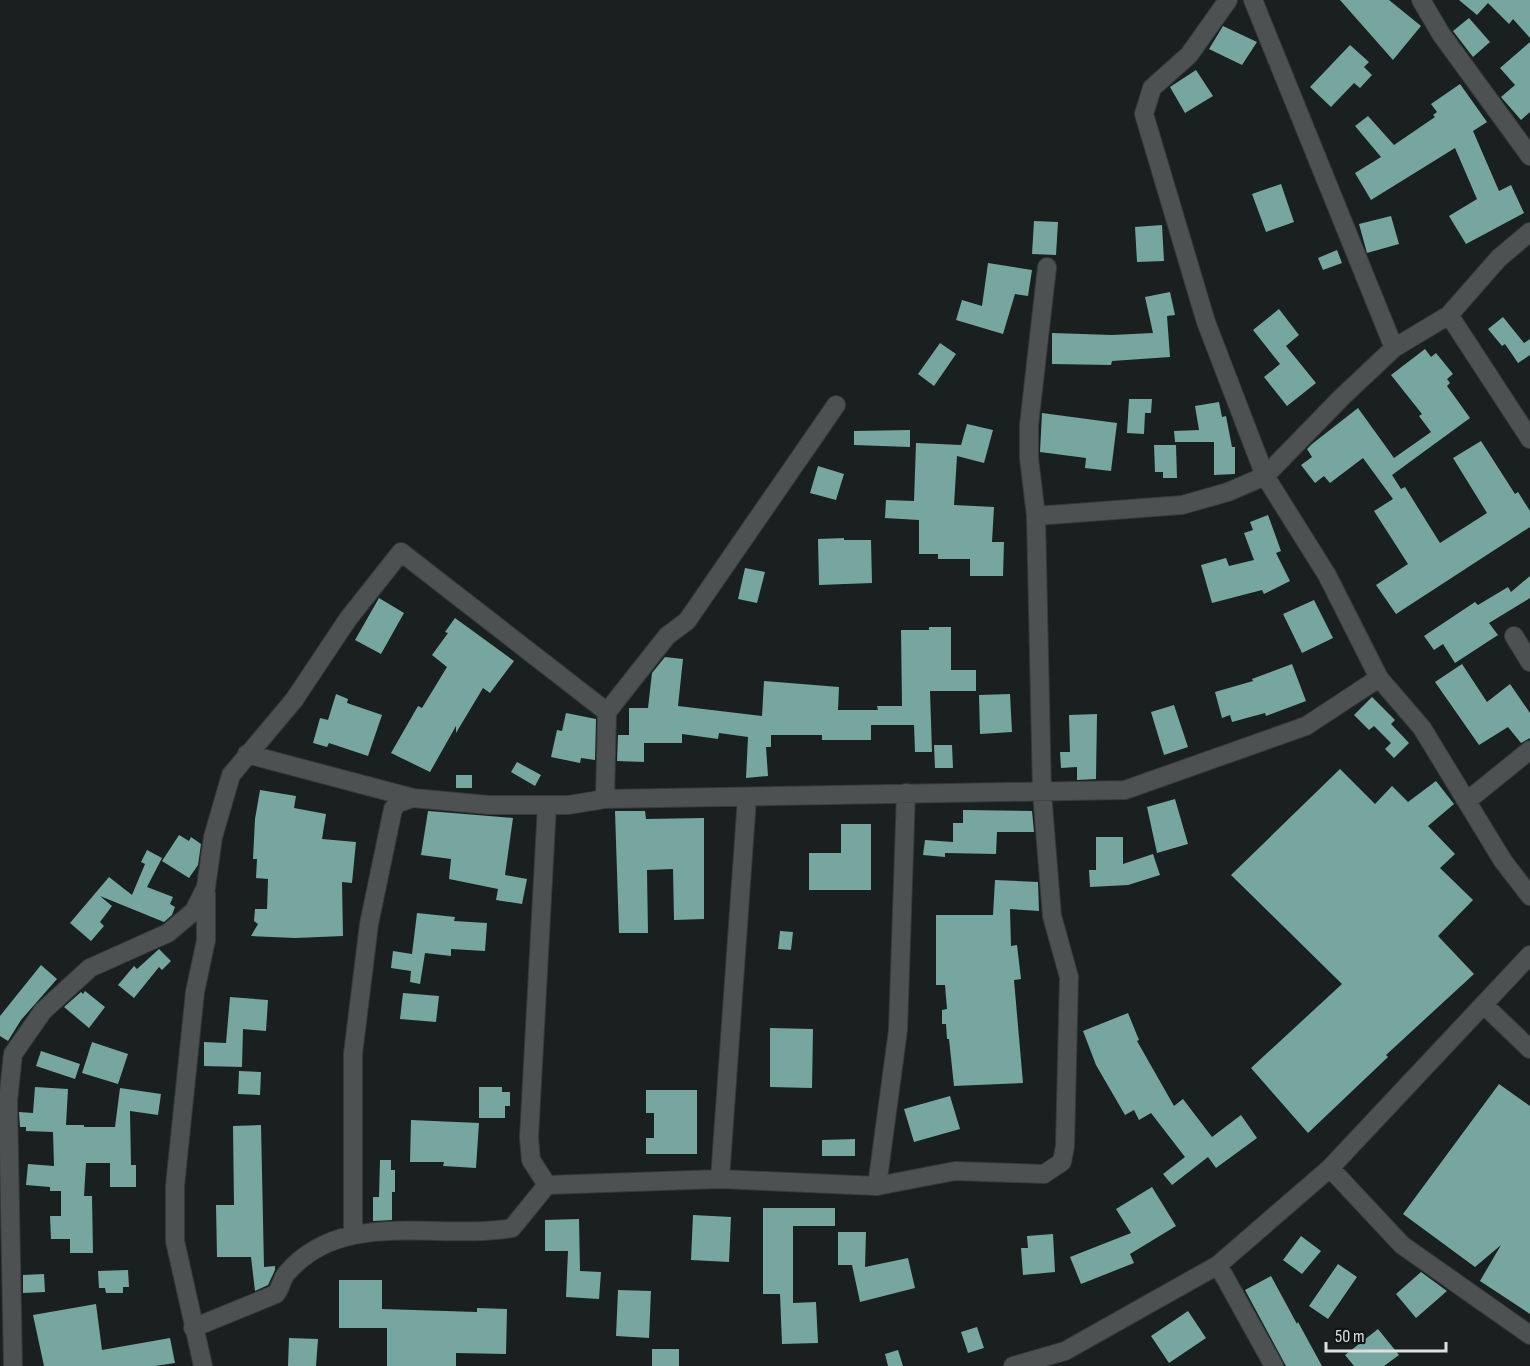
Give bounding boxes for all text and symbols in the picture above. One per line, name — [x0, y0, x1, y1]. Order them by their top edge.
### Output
scale bar — [1326, 1315, 1446, 1353]
text: 50 m — [1335, 1326, 1365, 1347]

